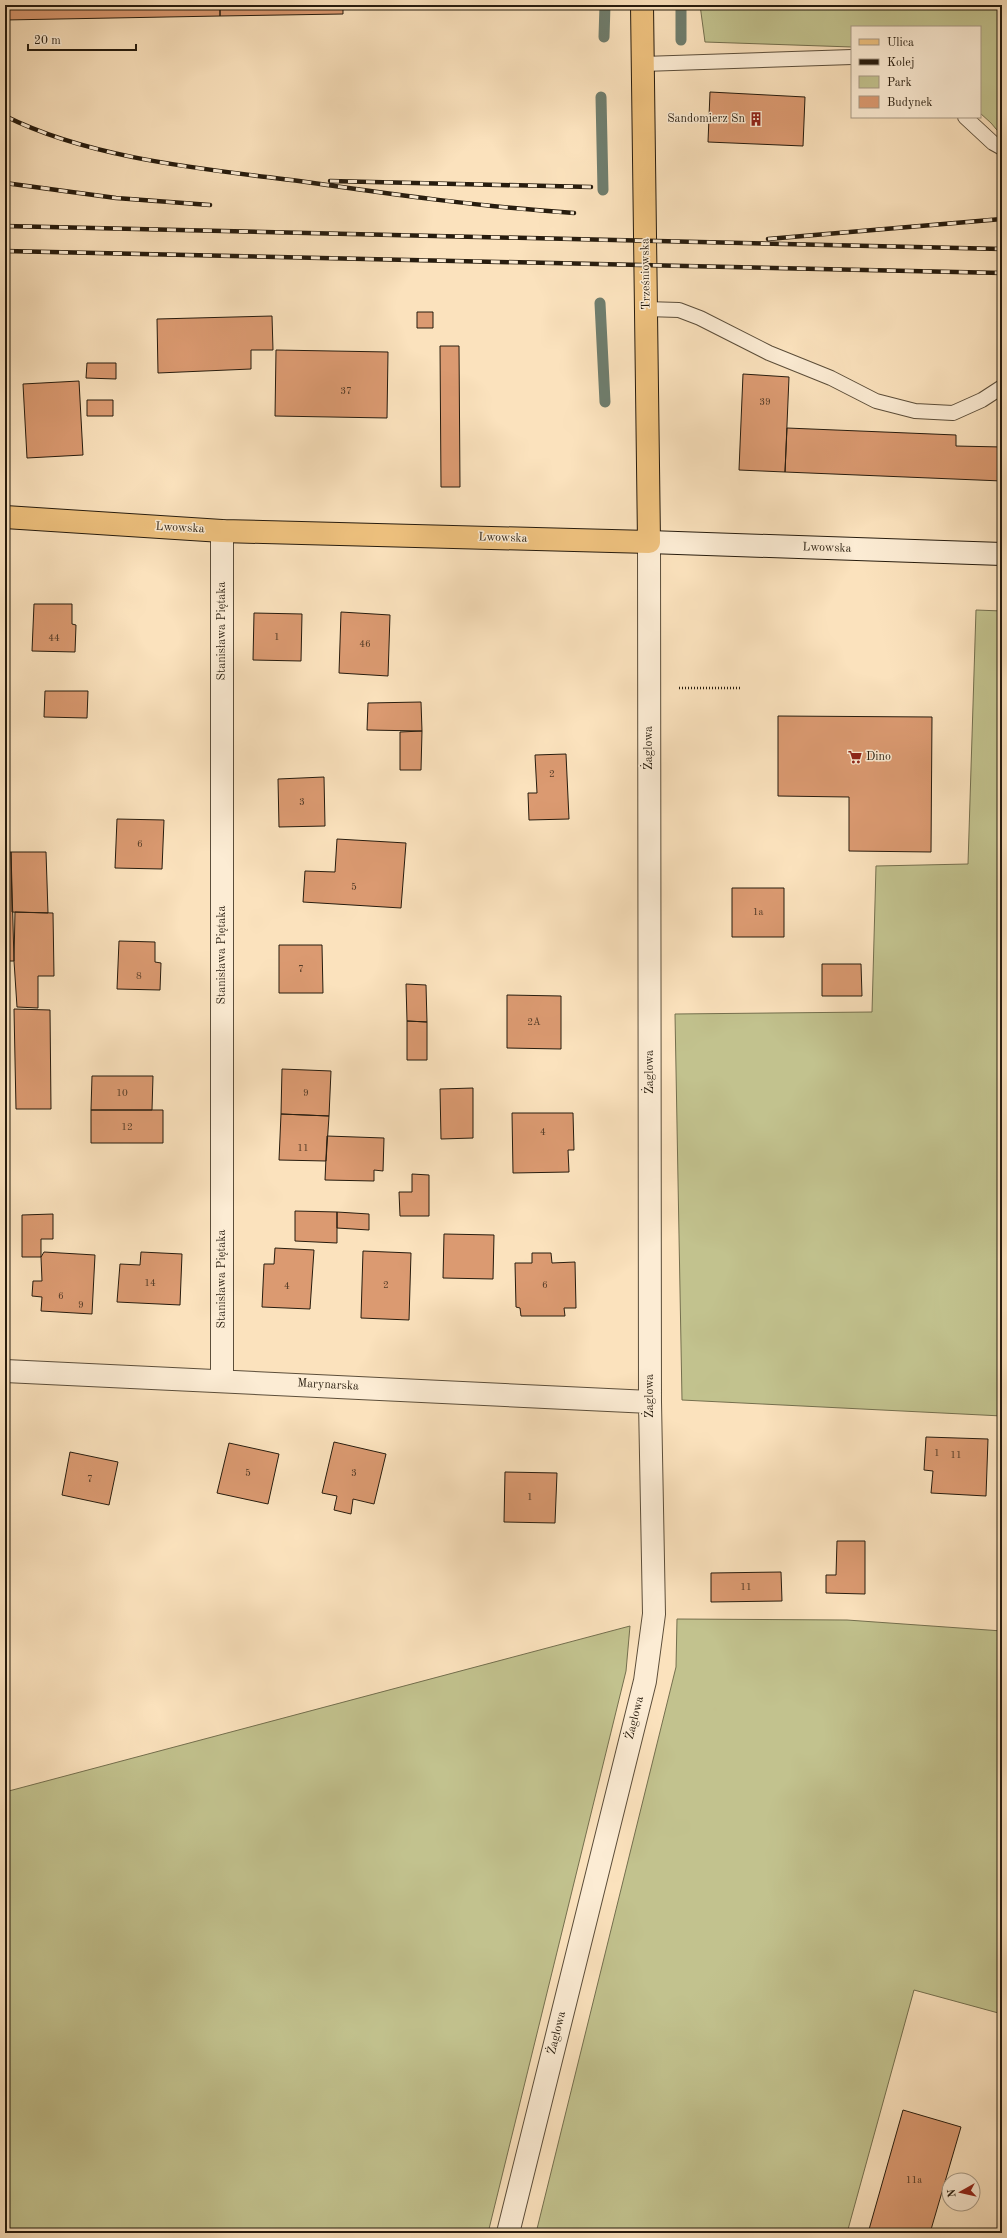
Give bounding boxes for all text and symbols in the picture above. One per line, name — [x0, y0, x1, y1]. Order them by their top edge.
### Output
scale bar — [28, 26, 136, 52]
legend — [851, 26, 981, 118]
text: 20 m — [34, 35, 61, 47]
text: Ulica — [887, 37, 914, 49]
text: Kolej — [887, 57, 915, 69]
text: Park — [887, 77, 912, 89]
text: Budynek — [887, 97, 933, 109]
building icon: Sandomierz Sn — [748, 111, 764, 127]
place label: Sandomierz Sn — [667, 113, 746, 125]
street label: Trześniowska — [639, 238, 653, 310]
house number: 37 — [340, 386, 352, 396]
house number: 39 — [759, 397, 771, 407]
street label: Lwowska — [155, 521, 205, 535]
street label: Lwowska — [478, 531, 528, 545]
street label: Lwowska — [802, 541, 852, 555]
street label: Stanisława Piętaka — [216, 581, 228, 680]
house number: 1 — [274, 632, 280, 642]
house number: 44 — [48, 633, 60, 643]
house number: 46 — [359, 639, 371, 649]
street label: Żaglowa — [639, 726, 655, 770]
supermarket icon: Dino — [847, 749, 863, 765]
place label: Dino — [866, 751, 891, 763]
house number: 2 — [549, 769, 555, 779]
house number: 3 — [299, 797, 305, 807]
house number: 6 — [137, 839, 143, 849]
house number: 5 — [351, 882, 357, 892]
street label: Stanisława Piętaka — [216, 905, 228, 1004]
house number: 1a — [753, 907, 763, 917]
house number: 7 — [298, 964, 304, 974]
house number: 8 — [136, 971, 142, 981]
house number: 2A — [527, 1017, 541, 1027]
street label: Żaglowa — [640, 1050, 656, 1094]
house number: 10 — [116, 1088, 128, 1098]
house number: 9 — [303, 1088, 309, 1098]
house number: 12 — [121, 1122, 133, 1132]
house number: 4 — [540, 1127, 546, 1137]
house number: 11 — [297, 1143, 309, 1153]
street label: Stanisława Piętaka — [216, 1229, 228, 1328]
house number: 14 — [144, 1278, 156, 1288]
house number: 2 — [383, 1280, 389, 1290]
house number: 6 — [542, 1280, 548, 1290]
house number: 4 — [284, 1281, 290, 1291]
house number: 6 — [58, 1291, 64, 1301]
house number: 9 — [78, 1300, 84, 1310]
street label: Żaglowa — [640, 1374, 656, 1418]
street label: Marynarska — [297, 1377, 359, 1393]
house number: 1 — [934, 1448, 940, 1458]
house number: 11 — [950, 1450, 962, 1460]
house number: 5 — [245, 1468, 251, 1478]
house number: 3 — [351, 1468, 357, 1478]
house number: 7 — [87, 1474, 93, 1484]
house number: 1 — [527, 1492, 533, 1502]
house number: 11 — [740, 1582, 752, 1592]
street label: Żaglowa — [620, 1694, 646, 1741]
street label: Żaglowa — [542, 2009, 568, 2056]
north arrow — [941, 2172, 981, 2212]
house number: 11a — [906, 2175, 922, 2185]
text: N — [946, 2188, 959, 2198]

